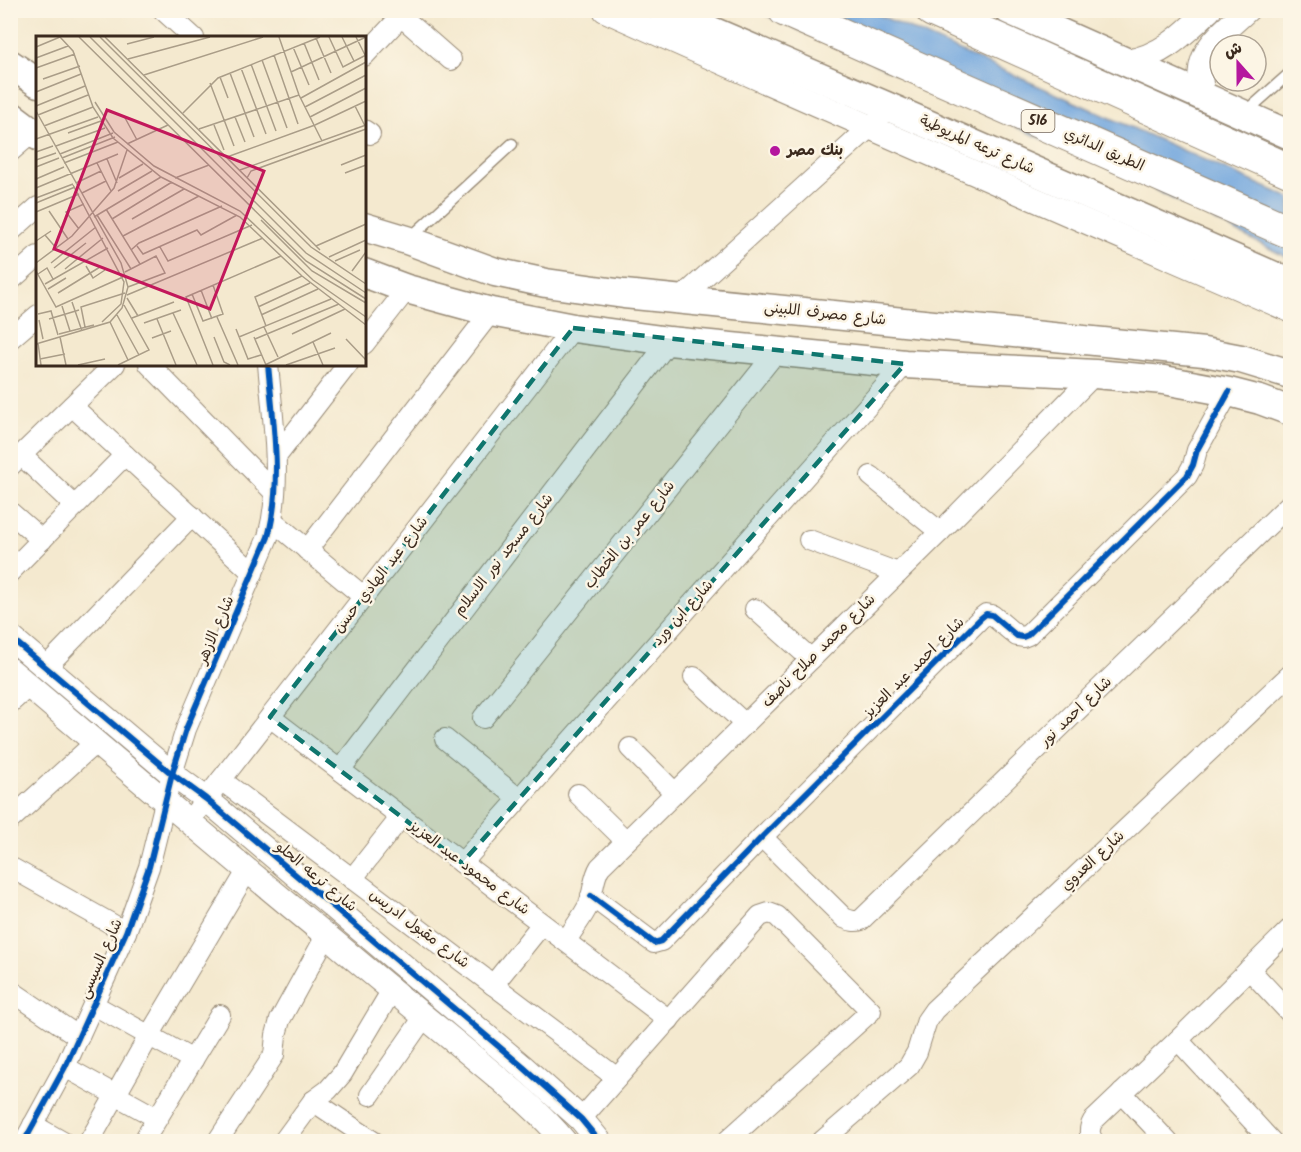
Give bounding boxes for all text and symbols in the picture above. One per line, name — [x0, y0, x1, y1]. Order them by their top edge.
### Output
north arrow — [1208, 33, 1268, 93]
inset map — [36, 36, 366, 366]
text: ش — [1220, 36, 1246, 65]
street label: شارع ترعه المريوطية — [916, 109, 1038, 181]
road number: 516 — [1022, 110, 1054, 132]
street label: الطريق الدائري — [1060, 122, 1148, 178]
place label: بنك مصر — [785, 139, 843, 163]
marker: بنك مصر — [768, 144, 782, 158]
street label: شارع مصرف اللبينى — [763, 296, 887, 332]
street label: شارع عمر بن الخطاب — [579, 475, 681, 595]
street label: شارع مسجد نور الاسلام — [448, 488, 560, 622]
street label: شارع عبد الهادي حسن — [328, 511, 434, 639]
street label: شارع ابن ورد — [647, 574, 719, 652]
street label: شارع محمد صلاح ناصف — [756, 588, 882, 714]
street label: شارع الازهر — [190, 592, 241, 669]
street label: شارع احمد عبد العزيز — [856, 612, 970, 726]
street label: شارع احمد نور — [1033, 671, 1118, 754]
street label: شارع محمود عبد العزيز — [402, 813, 535, 922]
street label: شارع العدوي — [1055, 825, 1131, 897]
street label: شارع ترعه الحلو — [269, 835, 362, 918]
street label: شارع مقبول ادريس — [364, 883, 474, 975]
street label: شارع السيسى — [73, 915, 129, 1003]

